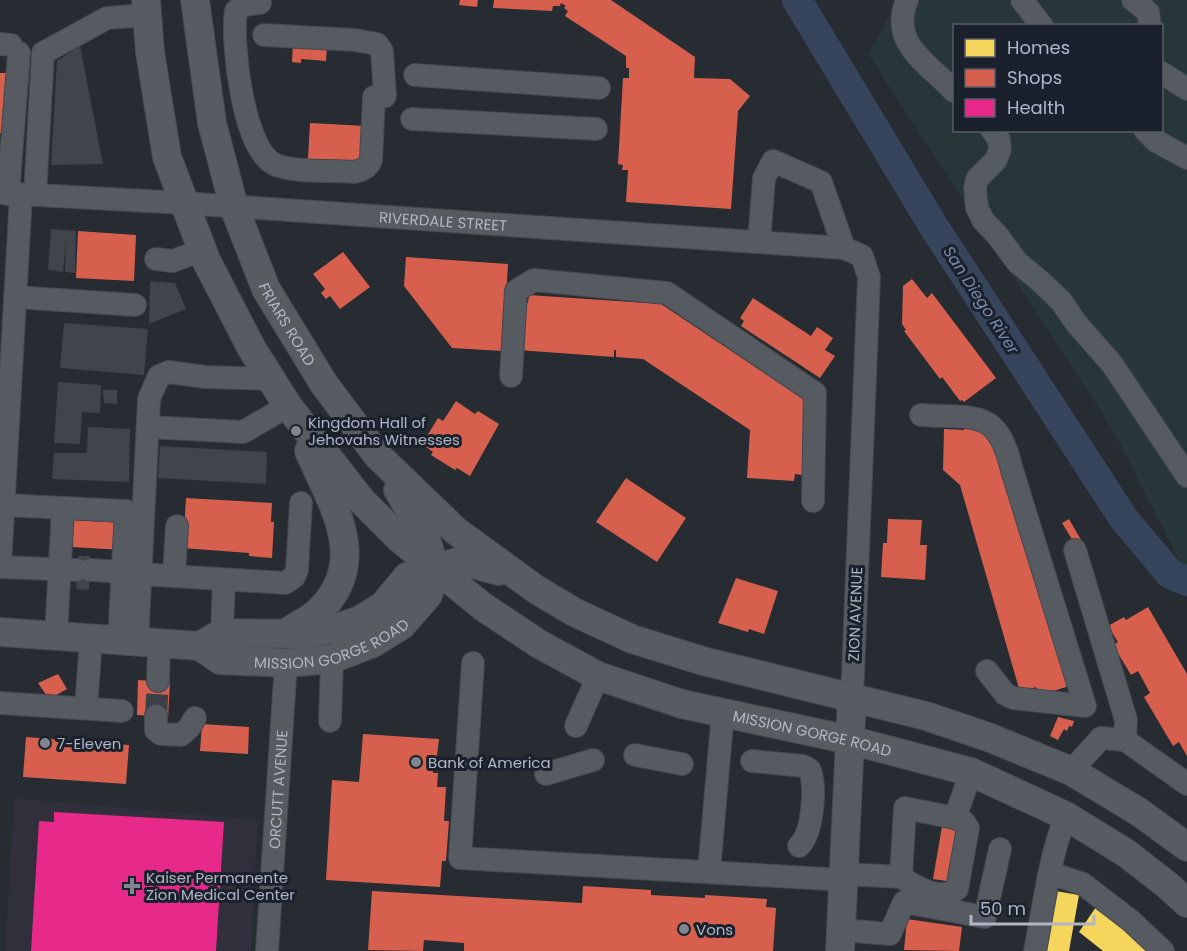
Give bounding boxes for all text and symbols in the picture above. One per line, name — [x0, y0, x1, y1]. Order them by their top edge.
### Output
legend — [953, 24, 1163, 132]
text: Homes — [1007, 35, 1070, 60]
text: Shops — [1007, 65, 1062, 90]
text: Health — [1007, 95, 1065, 120]
street label: RIVERDALE STREET — [378, 206, 508, 236]
water label: San Diego River — [937, 241, 1025, 359]
street label: FRIARS ROAD — [254, 280, 321, 370]
place label: Kingdom Hall of Jehovahs Witnesses — [308, 412, 460, 450]
marker: Kingdom Hall of Jehovahs Witnesses — [289, 424, 303, 438]
street label: ZION AVENUE — [843, 566, 867, 662]
street label: MISSION GORGE ROAD — [254, 614, 414, 674]
street label: MISSION GORGE ROAD — [731, 705, 894, 761]
street label: ORCUTT AVENUE — [263, 729, 292, 850]
place label: 7-Eleven — [57, 733, 121, 754]
marker: 7-Eleven — [38, 736, 52, 750]
place label: Bank of America — [428, 752, 551, 773]
marker: Bank of America — [409, 755, 423, 769]
place label: Kaiser Permanente Zion Medical Center — [146, 867, 295, 905]
marker: Kaiser Permanente Zion Medical Center — [123, 877, 141, 895]
scale bar — [971, 888, 1094, 926]
text: 50 m — [980, 896, 1026, 921]
place label: Vons — [696, 919, 733, 940]
marker: Vons — [677, 922, 691, 936]

